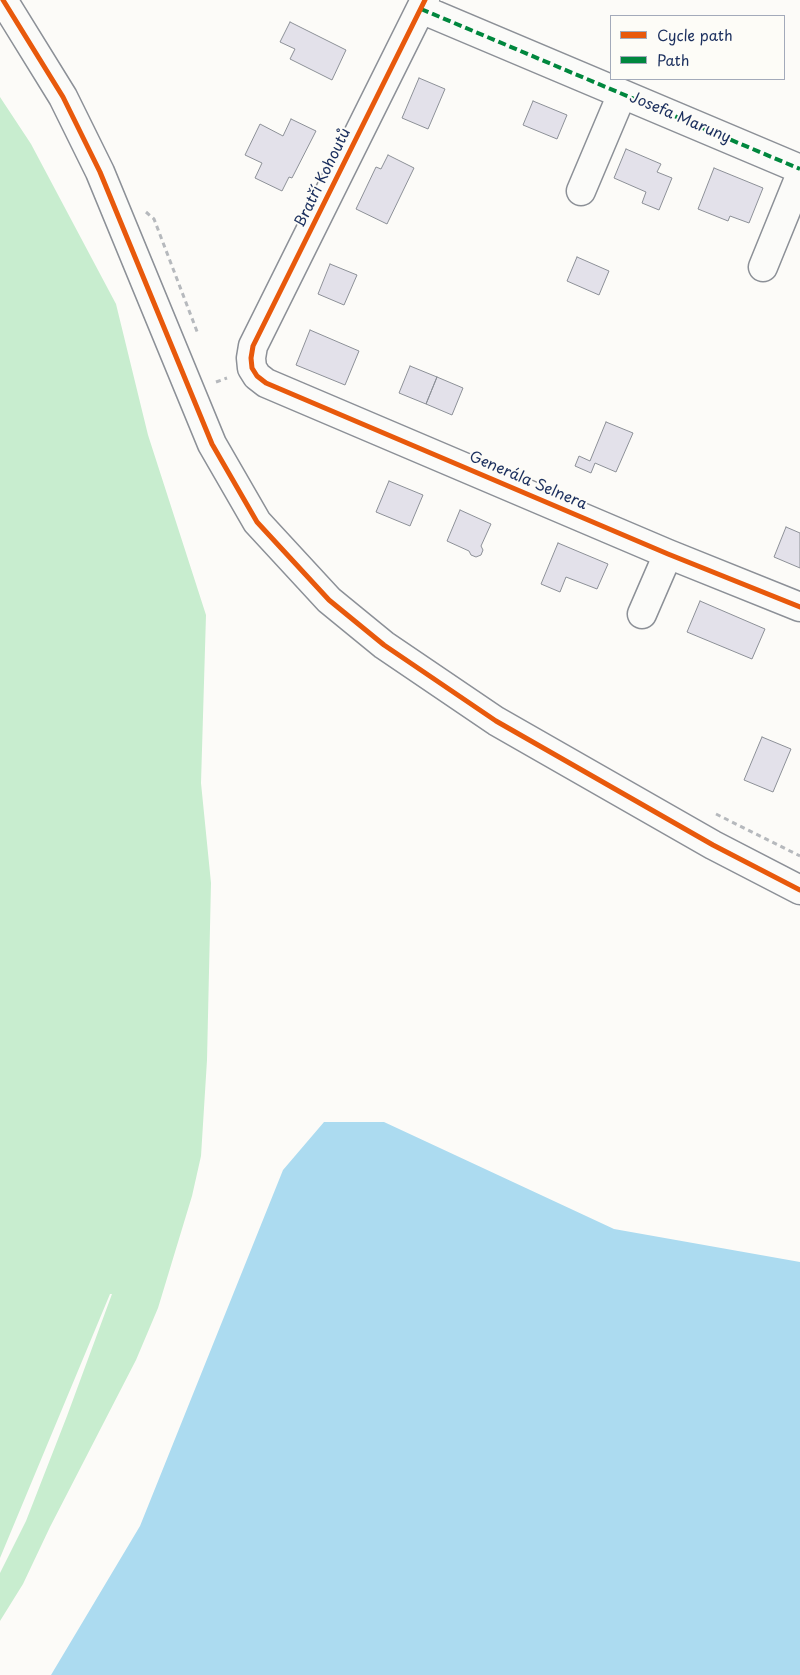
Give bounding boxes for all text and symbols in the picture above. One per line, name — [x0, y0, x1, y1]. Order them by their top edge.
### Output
legend — [610, 15, 785, 80]
text: Cycle path — [657, 23, 733, 46]
text: Path — [657, 48, 689, 71]
street label: Josefa Maruny — [627, 89, 733, 147]
street label: Bratří Kohoutů — [291, 126, 355, 230]
street label: Generála Selnera — [466, 448, 590, 514]

